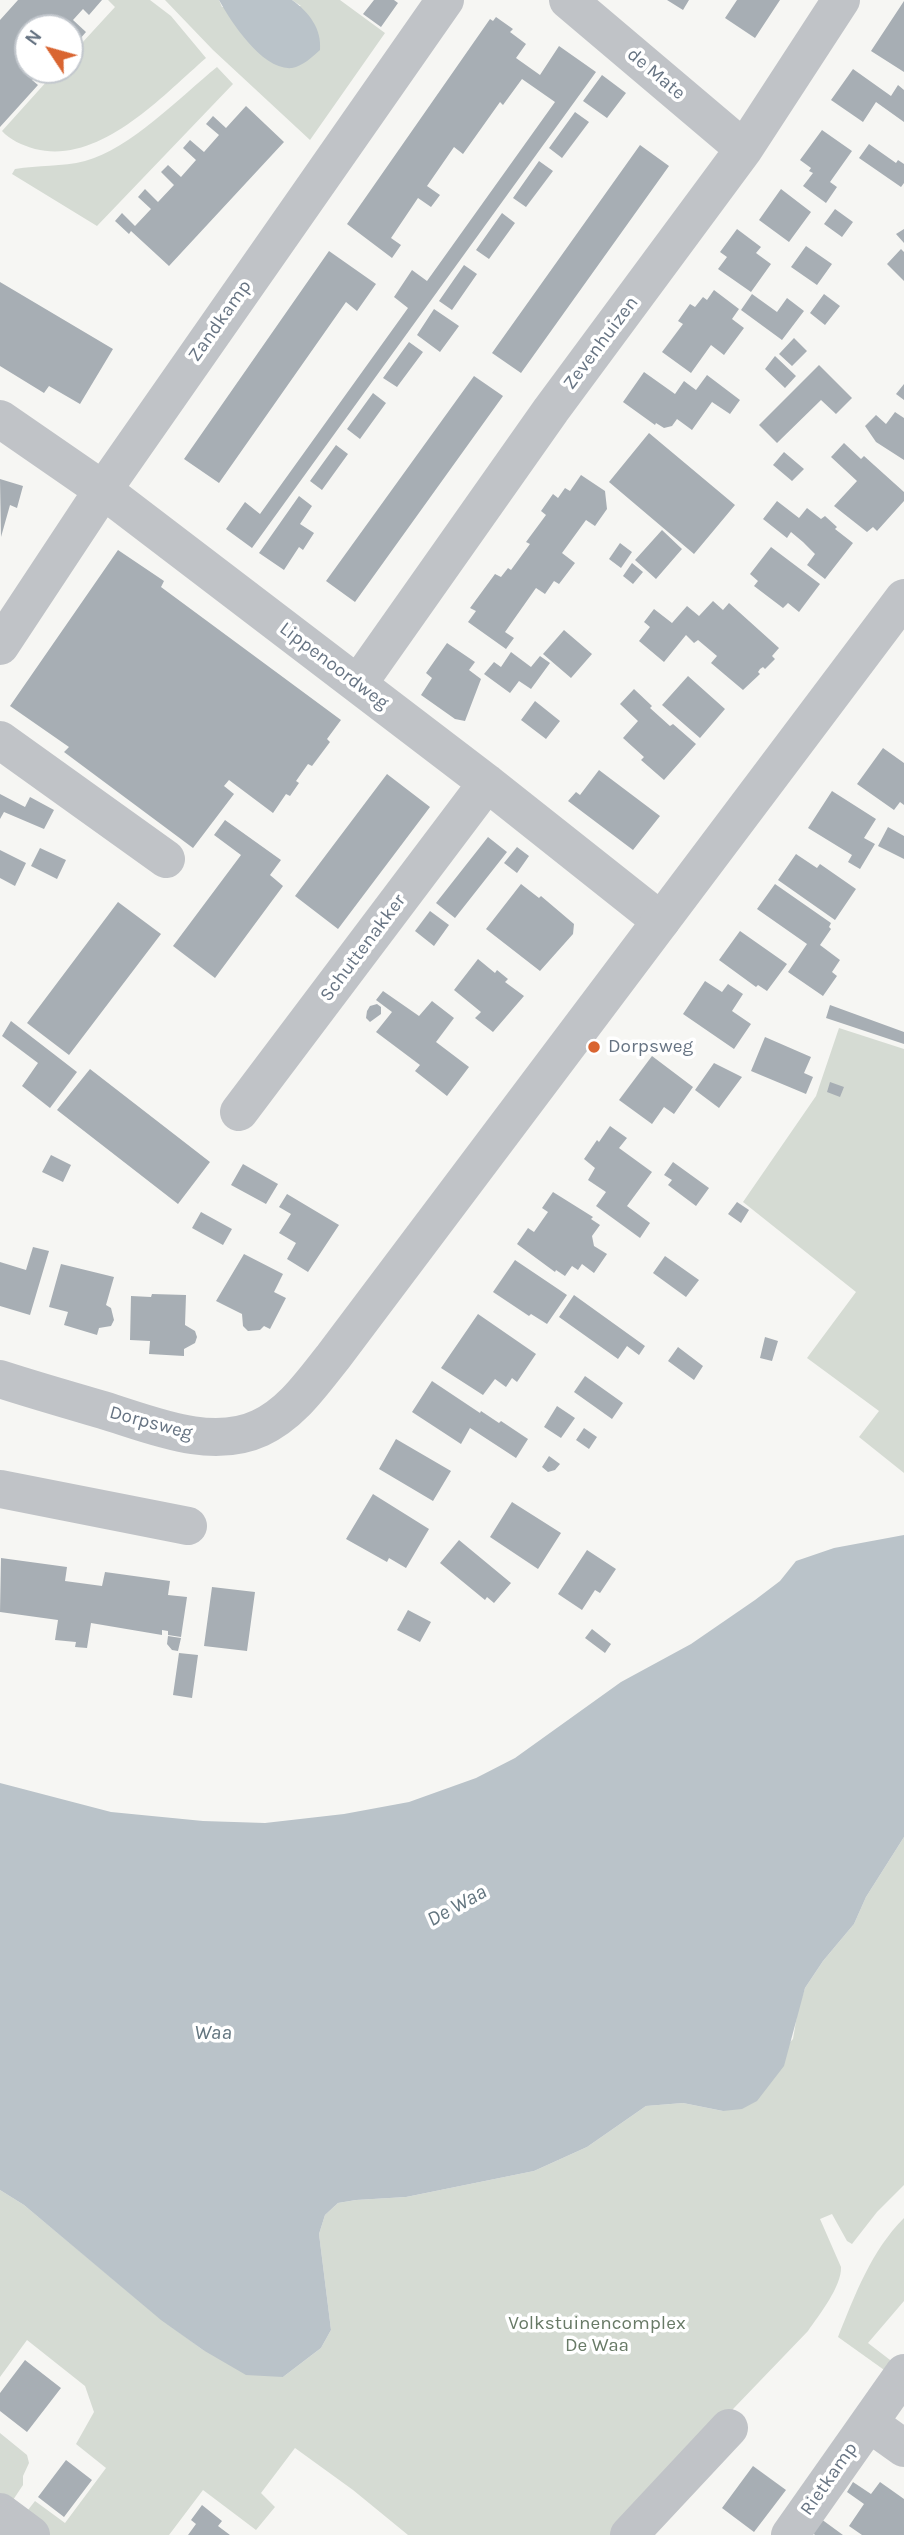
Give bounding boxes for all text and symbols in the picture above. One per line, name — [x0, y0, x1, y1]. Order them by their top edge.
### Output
north arrow — [14, 14, 84, 84]
text: N — [21, 26, 47, 50]
street label: de Mate — [622, 43, 690, 105]
street label: Zandkamp — [184, 276, 256, 366]
street label: Zevenhuizen — [559, 292, 643, 394]
street label: Lippenoordweg — [275, 617, 393, 715]
street label: Schuttenakker — [315, 890, 411, 1006]
place label: Dorpsweg — [608, 1036, 693, 1058]
marker: Dorpsweg — [586, 1039, 602, 1055]
street label: Dorpsweg — [107, 1401, 195, 1445]
water label: De Waa — [423, 1879, 491, 1933]
water label: Waa — [194, 2020, 232, 2046]
park label: Volkstuinencomplex De Waa — [508, 2313, 686, 2357]
street label: Rietkamp — [796, 2438, 862, 2520]

